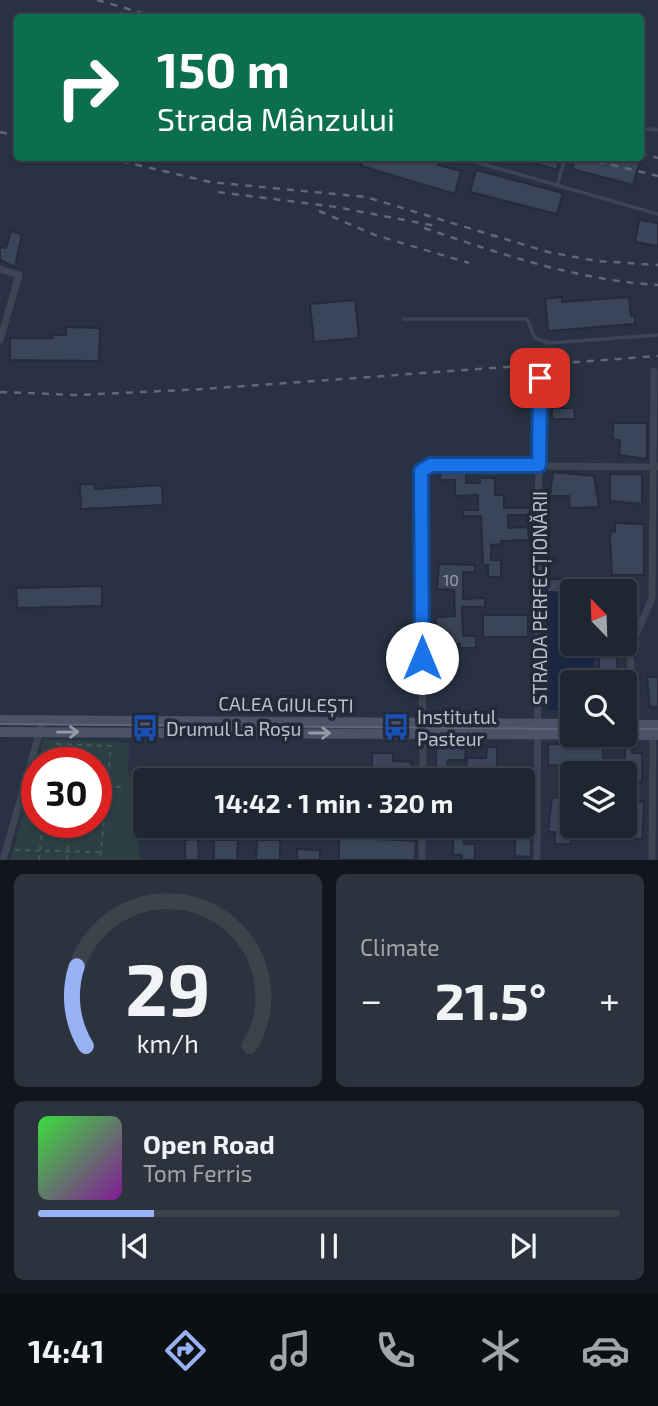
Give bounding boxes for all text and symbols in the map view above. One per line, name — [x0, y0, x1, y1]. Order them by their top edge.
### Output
text: 150 m — [157, 39, 290, 98]
icon: right — [42, 42, 133, 133]
text: Strada Mânzului — [157, 99, 395, 137]
pin — [510, 348, 570, 408]
icon: arrive — [521, 359, 559, 397]
street label: STRADA PERFECȚIONĂRII — [528, 491, 553, 705]
house number: 10 — [443, 570, 459, 589]
north arrow — [560, 579, 637, 656]
map controls — [560, 579, 637, 838]
position arrow — [385, 621, 459, 695]
button: search — [560, 670, 637, 747]
street label: CALEA GIULEȘTI — [218, 691, 354, 719]
place label: Institutul Pasteur — [417, 705, 497, 750]
bus stop icon: Institutul Pasteur — [381, 712, 411, 742]
bus stop icon: Drumul La Roșu — [130, 713, 160, 743]
place label: Drumul La Roșu — [166, 717, 301, 742]
one-way arrow — [56, 725, 79, 738]
one-way arrow — [308, 726, 331, 740]
speed limit sign: 30 — [21, 747, 112, 838]
button: layers — [560, 761, 637, 838]
text: 14:42 · 1 min · 320 m — [215, 787, 454, 818]
text: Climate — [360, 933, 440, 961]
text: 29 — [125, 944, 211, 1032]
text: 21.5° — [435, 968, 547, 1030]
text: − — [360, 976, 382, 1022]
text: + — [599, 976, 620, 1022]
text: km/h — [137, 1028, 199, 1058]
text: Open Road — [143, 1128, 275, 1159]
text: Tom Ferris — [143, 1159, 252, 1187]
icon: previous — [116, 1227, 154, 1265]
icon: pause — [310, 1227, 348, 1265]
icon: next — [504, 1227, 542, 1265]
icon: directions — [161, 1326, 210, 1375]
icon: music — [266, 1326, 315, 1375]
icon: phone — [371, 1326, 420, 1375]
icon: climate — [476, 1326, 525, 1375]
icon: car — [581, 1326, 630, 1375]
text: 14:41 — [28, 1331, 105, 1369]

